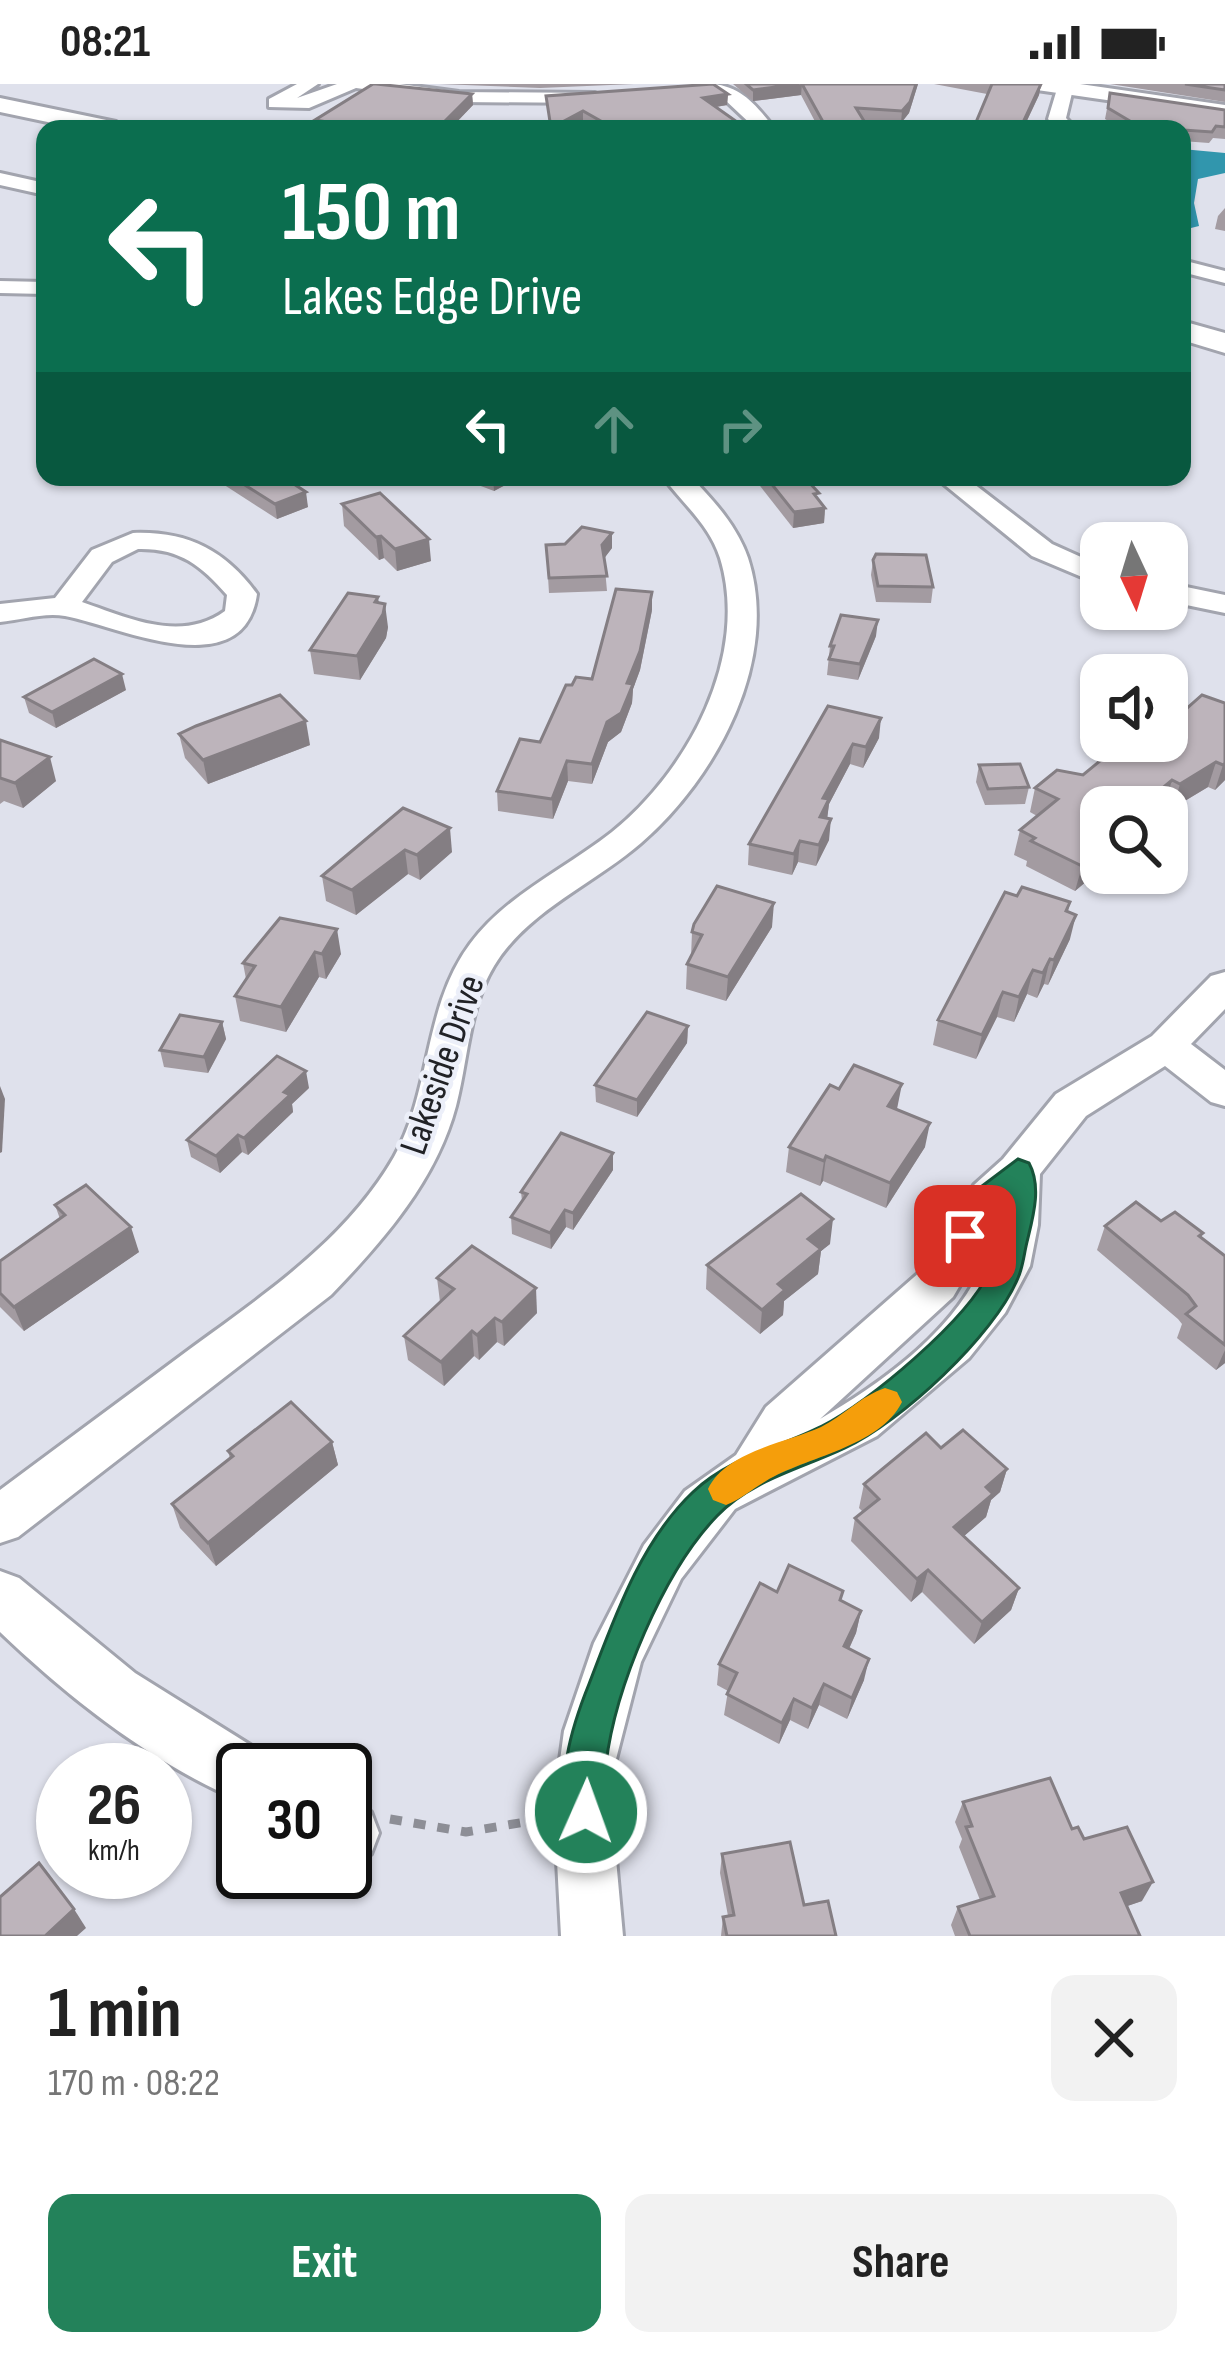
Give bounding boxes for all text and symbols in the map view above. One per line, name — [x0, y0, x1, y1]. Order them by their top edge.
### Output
text: 08:21 — [60, 15, 150, 70]
text: 150 m — [282, 163, 461, 264]
icon: left — [84, 168, 240, 324]
text: Lakes Edge Drive — [282, 265, 583, 330]
icon: left — [455, 396, 521, 462]
icon: ahead — [581, 396, 647, 462]
icon: right — [707, 396, 773, 462]
north arrow — [1080, 522, 1188, 630]
map controls — [1080, 522, 1188, 894]
button: sound — [1080, 654, 1188, 762]
button: search — [1080, 786, 1188, 894]
street label: Lakeside Drive — [390, 969, 496, 1161]
pin — [914, 1185, 1016, 1287]
icon: arrive — [932, 1203, 998, 1269]
speed limit sign: 30 — [216, 1743, 372, 1899]
position arrow — [523, 1749, 649, 1875]
text: 26 — [87, 1770, 141, 1842]
text: km/h — [88, 1833, 140, 1869]
text: 1 min — [48, 1971, 182, 2058]
button: close — [1051, 1975, 1177, 2101]
text: 170 m · 08:22 — [48, 2060, 220, 2107]
button: Exit — [48, 2194, 601, 2332]
button: Share — [625, 2194, 1177, 2332]

